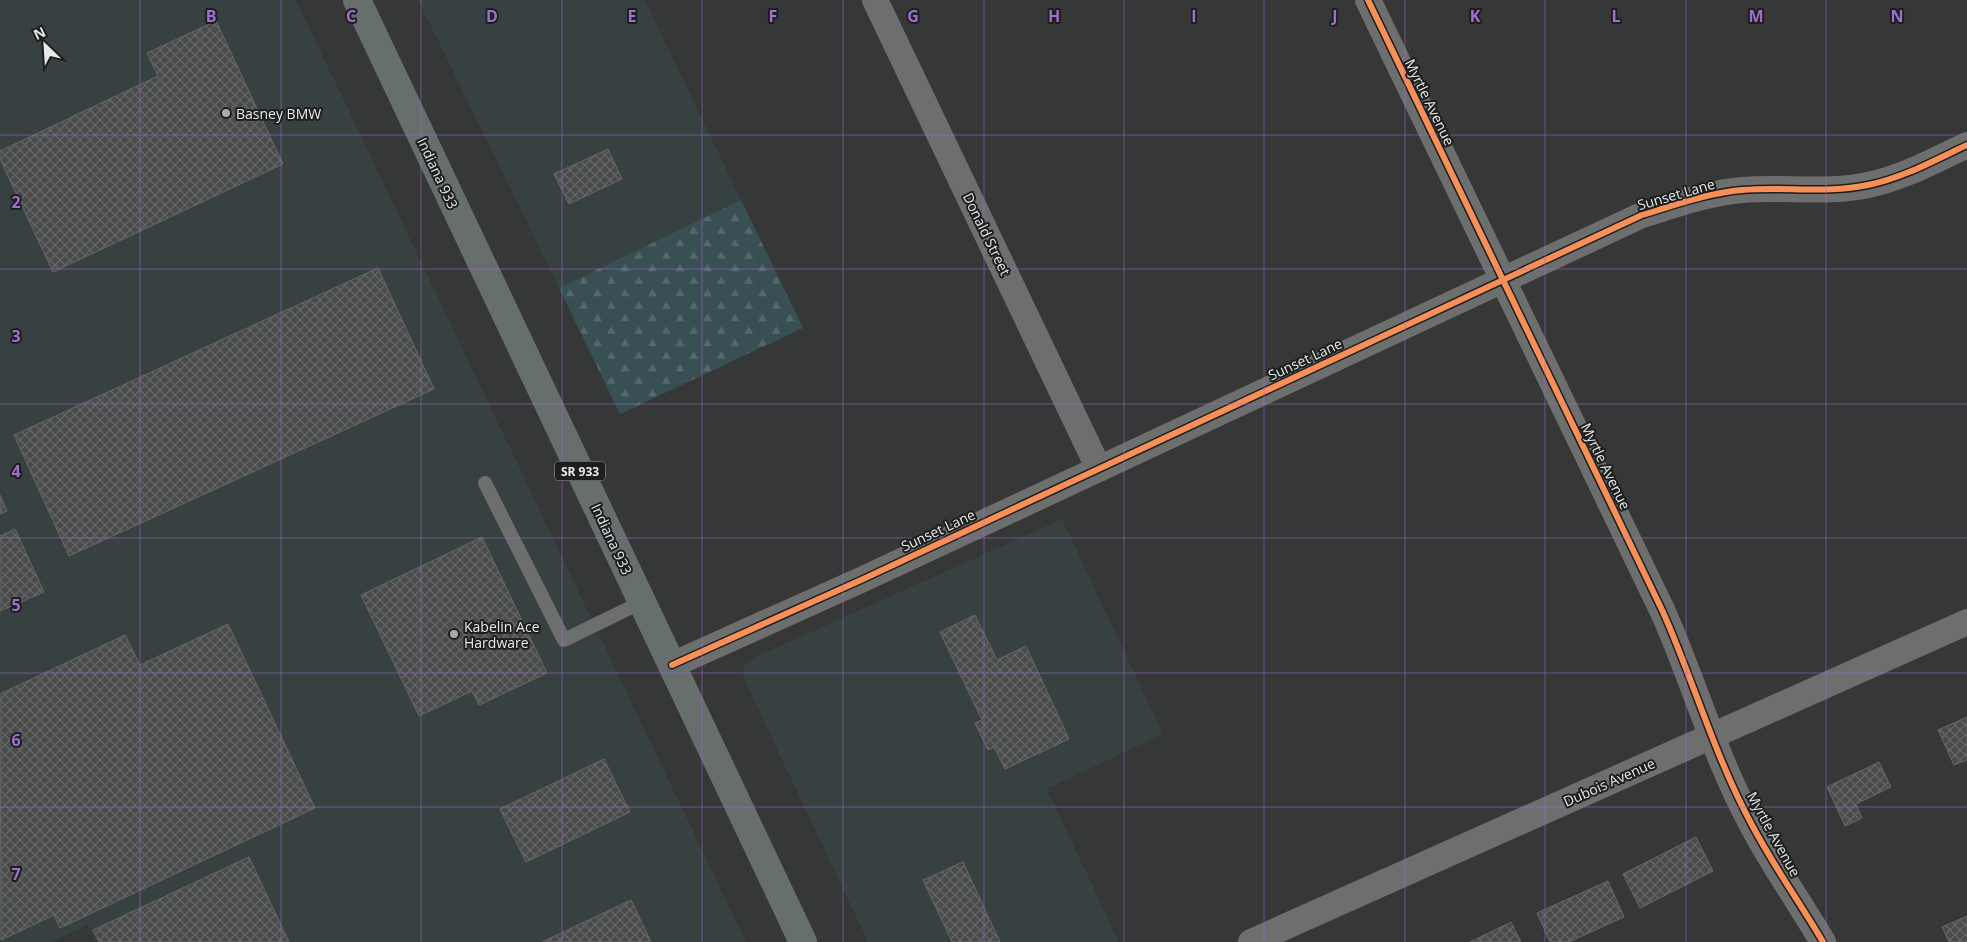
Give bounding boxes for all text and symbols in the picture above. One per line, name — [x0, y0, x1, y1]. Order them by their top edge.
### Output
text: B — [206, 5, 216, 27]
text: C — [346, 5, 356, 27]
text: D — [486, 5, 498, 27]
text: E — [628, 5, 637, 27]
text: F — [769, 5, 777, 27]
text: G — [907, 5, 919, 27]
text: H — [1048, 5, 1060, 27]
text: I — [1191, 5, 1197, 27]
text: J — [1330, 5, 1338, 27]
text: K — [1470, 5, 1481, 27]
text: L — [1611, 5, 1621, 27]
text: M — [1748, 5, 1764, 27]
text: N — [1890, 5, 1904, 27]
north arrow — [20, 20, 70, 70]
text: N — [30, 22, 48, 44]
street label: Myrtle Avenue — [1401, 56, 1459, 149]
place label: Basney BMW — [236, 104, 321, 123]
marker: Basney BMW — [220, 107, 232, 119]
street label: Indiana 933 — [413, 134, 463, 212]
street label: Sunset Lane — [1635, 174, 1717, 214]
street label: Donald Street — [959, 189, 1015, 279]
text: 2 — [11, 191, 21, 213]
text: 3 — [11, 325, 21, 347]
street label: Sunset Lane — [1265, 334, 1345, 384]
street label: Myrtle Avenue — [1577, 420, 1635, 513]
text: 4 — [11, 460, 21, 482]
road number: SR 933 — [555, 462, 605, 481]
street label: Indiana 933 — [587, 500, 637, 578]
street label: Sunset Lane — [898, 505, 978, 555]
text: 5 — [11, 594, 21, 616]
place label: Kabelin Ace Hardware — [464, 617, 540, 652]
marker: Kabelin Ace Hardware — [448, 628, 460, 640]
text: 6 — [11, 729, 21, 751]
street label: Dubois Avenue — [1560, 753, 1658, 811]
street label: Myrtle Avenue — [1743, 788, 1805, 880]
text: 7 — [11, 863, 21, 885]

